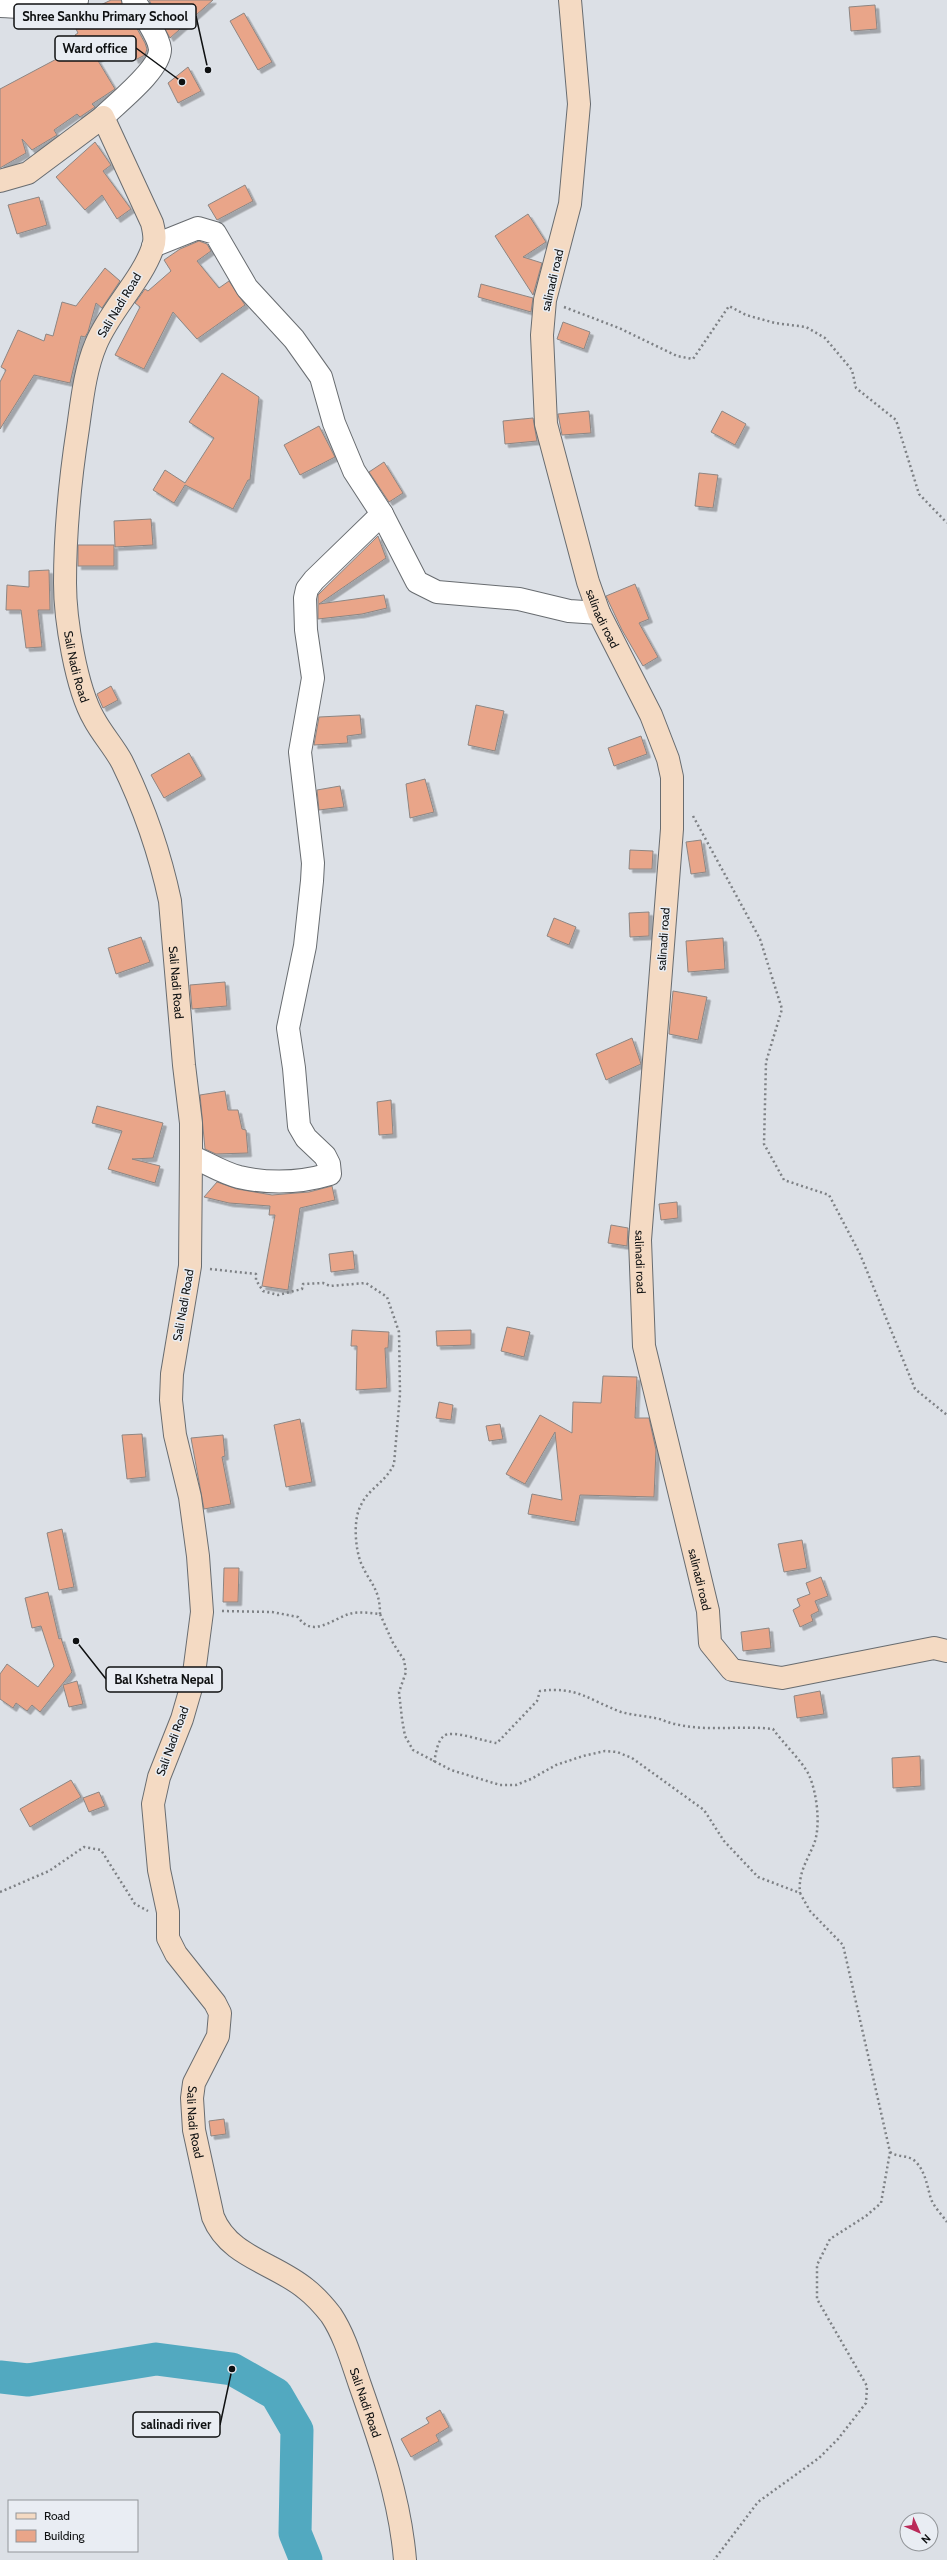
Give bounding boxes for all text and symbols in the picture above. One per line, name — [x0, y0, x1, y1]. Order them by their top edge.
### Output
callout: Shree Sankhu Primary School — [14, 4, 196, 29]
text: Shree Sankhu Primary School — [22, 8, 188, 24]
callout: Ward office — [55, 36, 136, 61]
text: Ward office — [62, 40, 128, 56]
street label: salinadi road — [538, 248, 566, 312]
street label: Sali Nadi Road — [94, 270, 144, 340]
street label: salinadi road — [584, 587, 623, 650]
street label: Sali Nadi Road — [62, 630, 93, 704]
street label: salinadi road — [653, 907, 673, 971]
street label: Sali Nadi Road — [166, 945, 188, 1019]
street label: salinadi road — [632, 1230, 650, 1294]
street label: Sali Nadi Road — [169, 1268, 197, 1342]
street label: salinadi road — [686, 1547, 715, 1612]
callout: Bal Kshetra Nepal — [106, 1667, 222, 1692]
text: Bal Kshetra Nepal — [114, 1671, 214, 1687]
street label: Sali Nadi Road — [152, 1704, 192, 1778]
street label: Sali Nadi Road — [184, 2085, 207, 2160]
street label: Sali Nadi Road — [347, 2366, 385, 2439]
callout: salinadi river — [133, 2412, 220, 2437]
text: salinadi river — [141, 2416, 212, 2432]
legend — [8, 2500, 138, 2552]
text: Road — [44, 2508, 70, 2523]
north arrow — [899, 2512, 939, 2552]
text: Building — [44, 2528, 86, 2543]
text: N — [918, 2531, 934, 2547]

